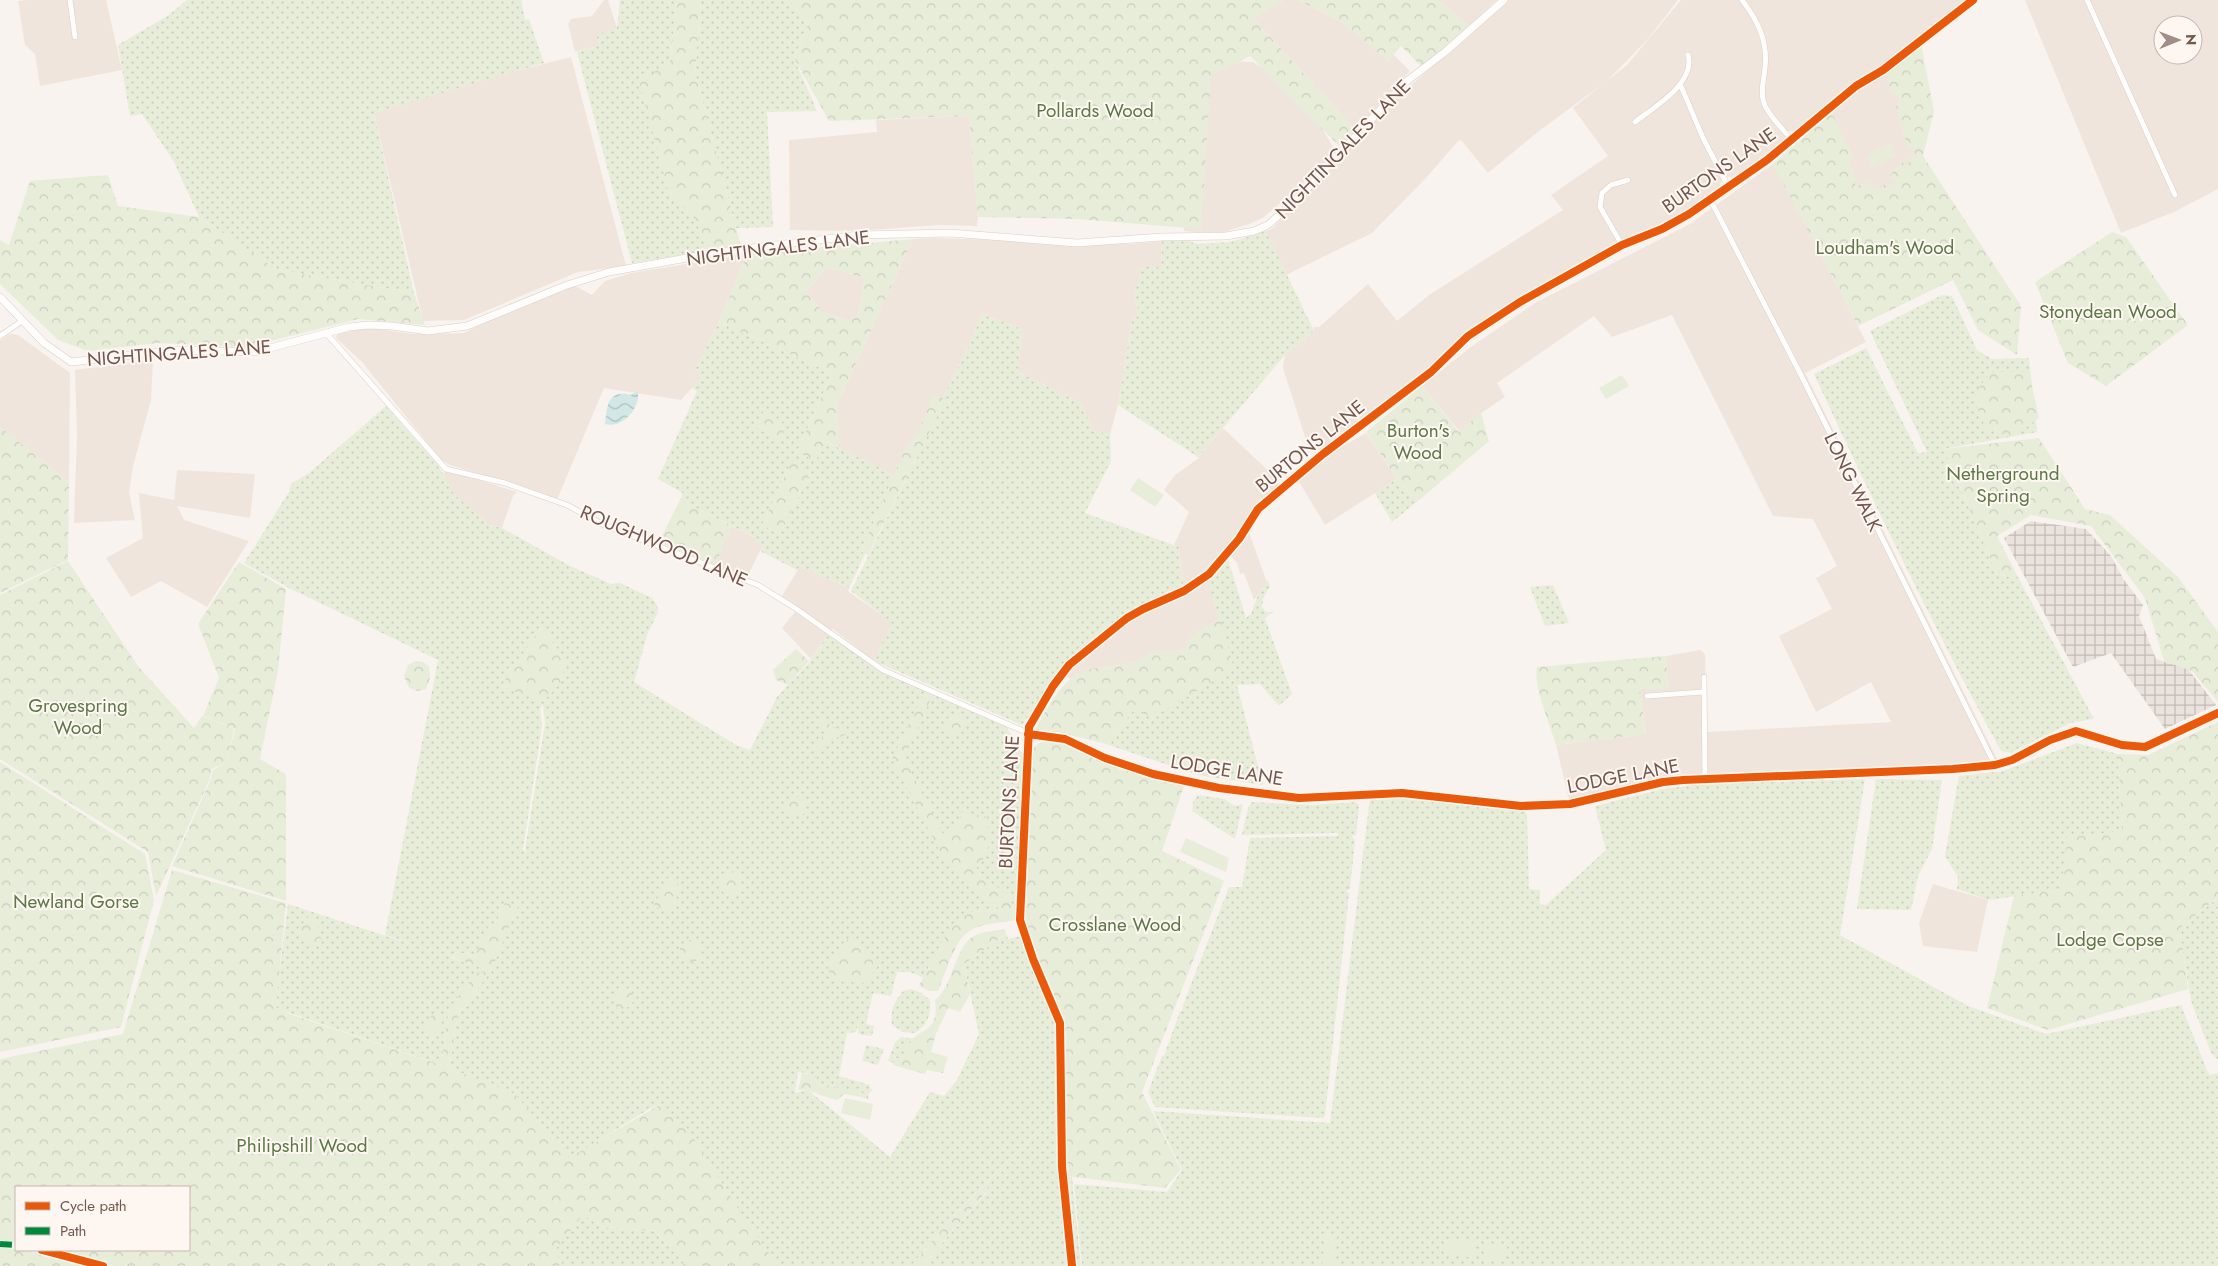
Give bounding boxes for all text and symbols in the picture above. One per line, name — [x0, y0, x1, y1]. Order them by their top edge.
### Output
north arrow — [2153, 15, 2203, 65]
text: N — [2181, 34, 2201, 46]
street label: NIGHTINGALES LANE — [1269, 73, 1417, 225]
park label: Pollards Wood — [1036, 97, 1154, 124]
street label: BURTONS LANE — [1656, 121, 1782, 219]
street label: NIGHTINGALES LANE — [685, 223, 871, 273]
park label: Loudham's Wood — [1816, 234, 1954, 261]
park label: Stonydean Wood — [2039, 298, 2177, 325]
street label: NIGHTINGALES LANE — [86, 333, 272, 373]
street label: BURTONS LANE — [1250, 393, 1370, 499]
park label: Burton's Wood — [1387, 417, 1450, 466]
street label: LONG WALK — [1817, 428, 1889, 536]
park label: Netherground Spring — [1946, 460, 2060, 509]
street label: ROUGHWOOD LANE — [576, 498, 752, 594]
park label: Grovespring Wood — [28, 692, 128, 741]
street label: BURTONS LANE — [992, 735, 1026, 869]
street label: LODGE LANE — [1169, 748, 1285, 792]
street label: LODGE LANE — [1565, 752, 1681, 800]
park label: Newland Gorse — [13, 888, 139, 915]
park label: Crosslane Wood — [1049, 911, 1181, 938]
park label: Lodge Copse — [2056, 926, 2164, 953]
park label: Philipshill Wood — [236, 1132, 368, 1159]
legend — [15, 1186, 190, 1251]
text: Cycle path — [60, 1195, 127, 1217]
text: Path — [60, 1220, 86, 1242]

